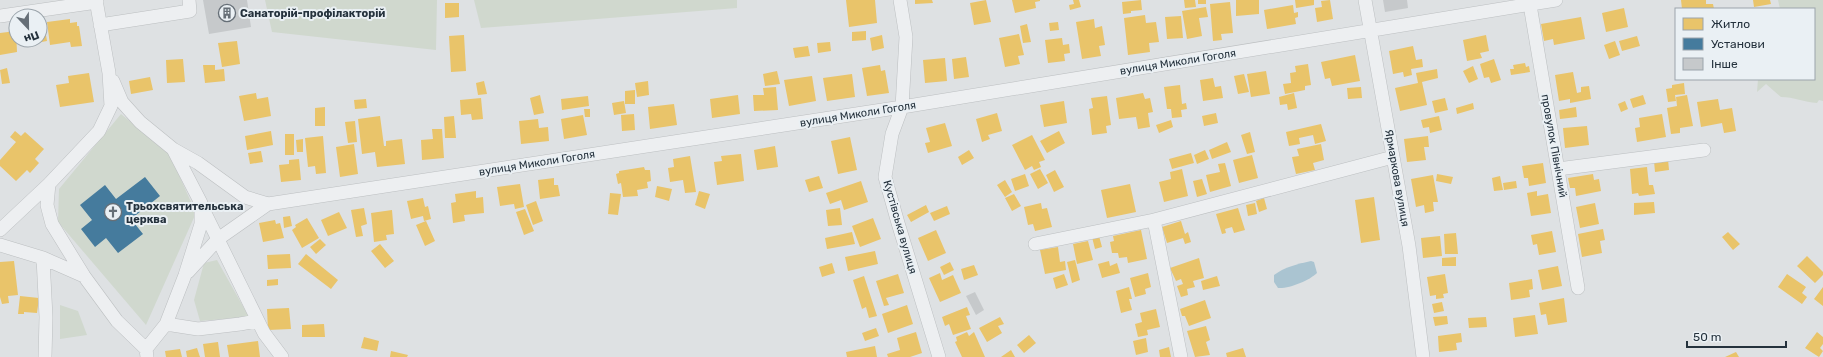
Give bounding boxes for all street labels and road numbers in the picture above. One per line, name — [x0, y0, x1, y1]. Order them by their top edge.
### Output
street label: вулиця Миколи Гоголя — [1119, 46, 1237, 78]
street label: провулок Північний — [1539, 93, 1569, 199]
street label: вулиця Миколи Гоголя — [799, 98, 917, 130]
street label: Ярмаркова вулиця — [1382, 128, 1412, 228]
street label: вулиця Миколи Гоголя — [478, 147, 596, 179]
street label: Кустівська вулиця — [880, 179, 920, 275]

